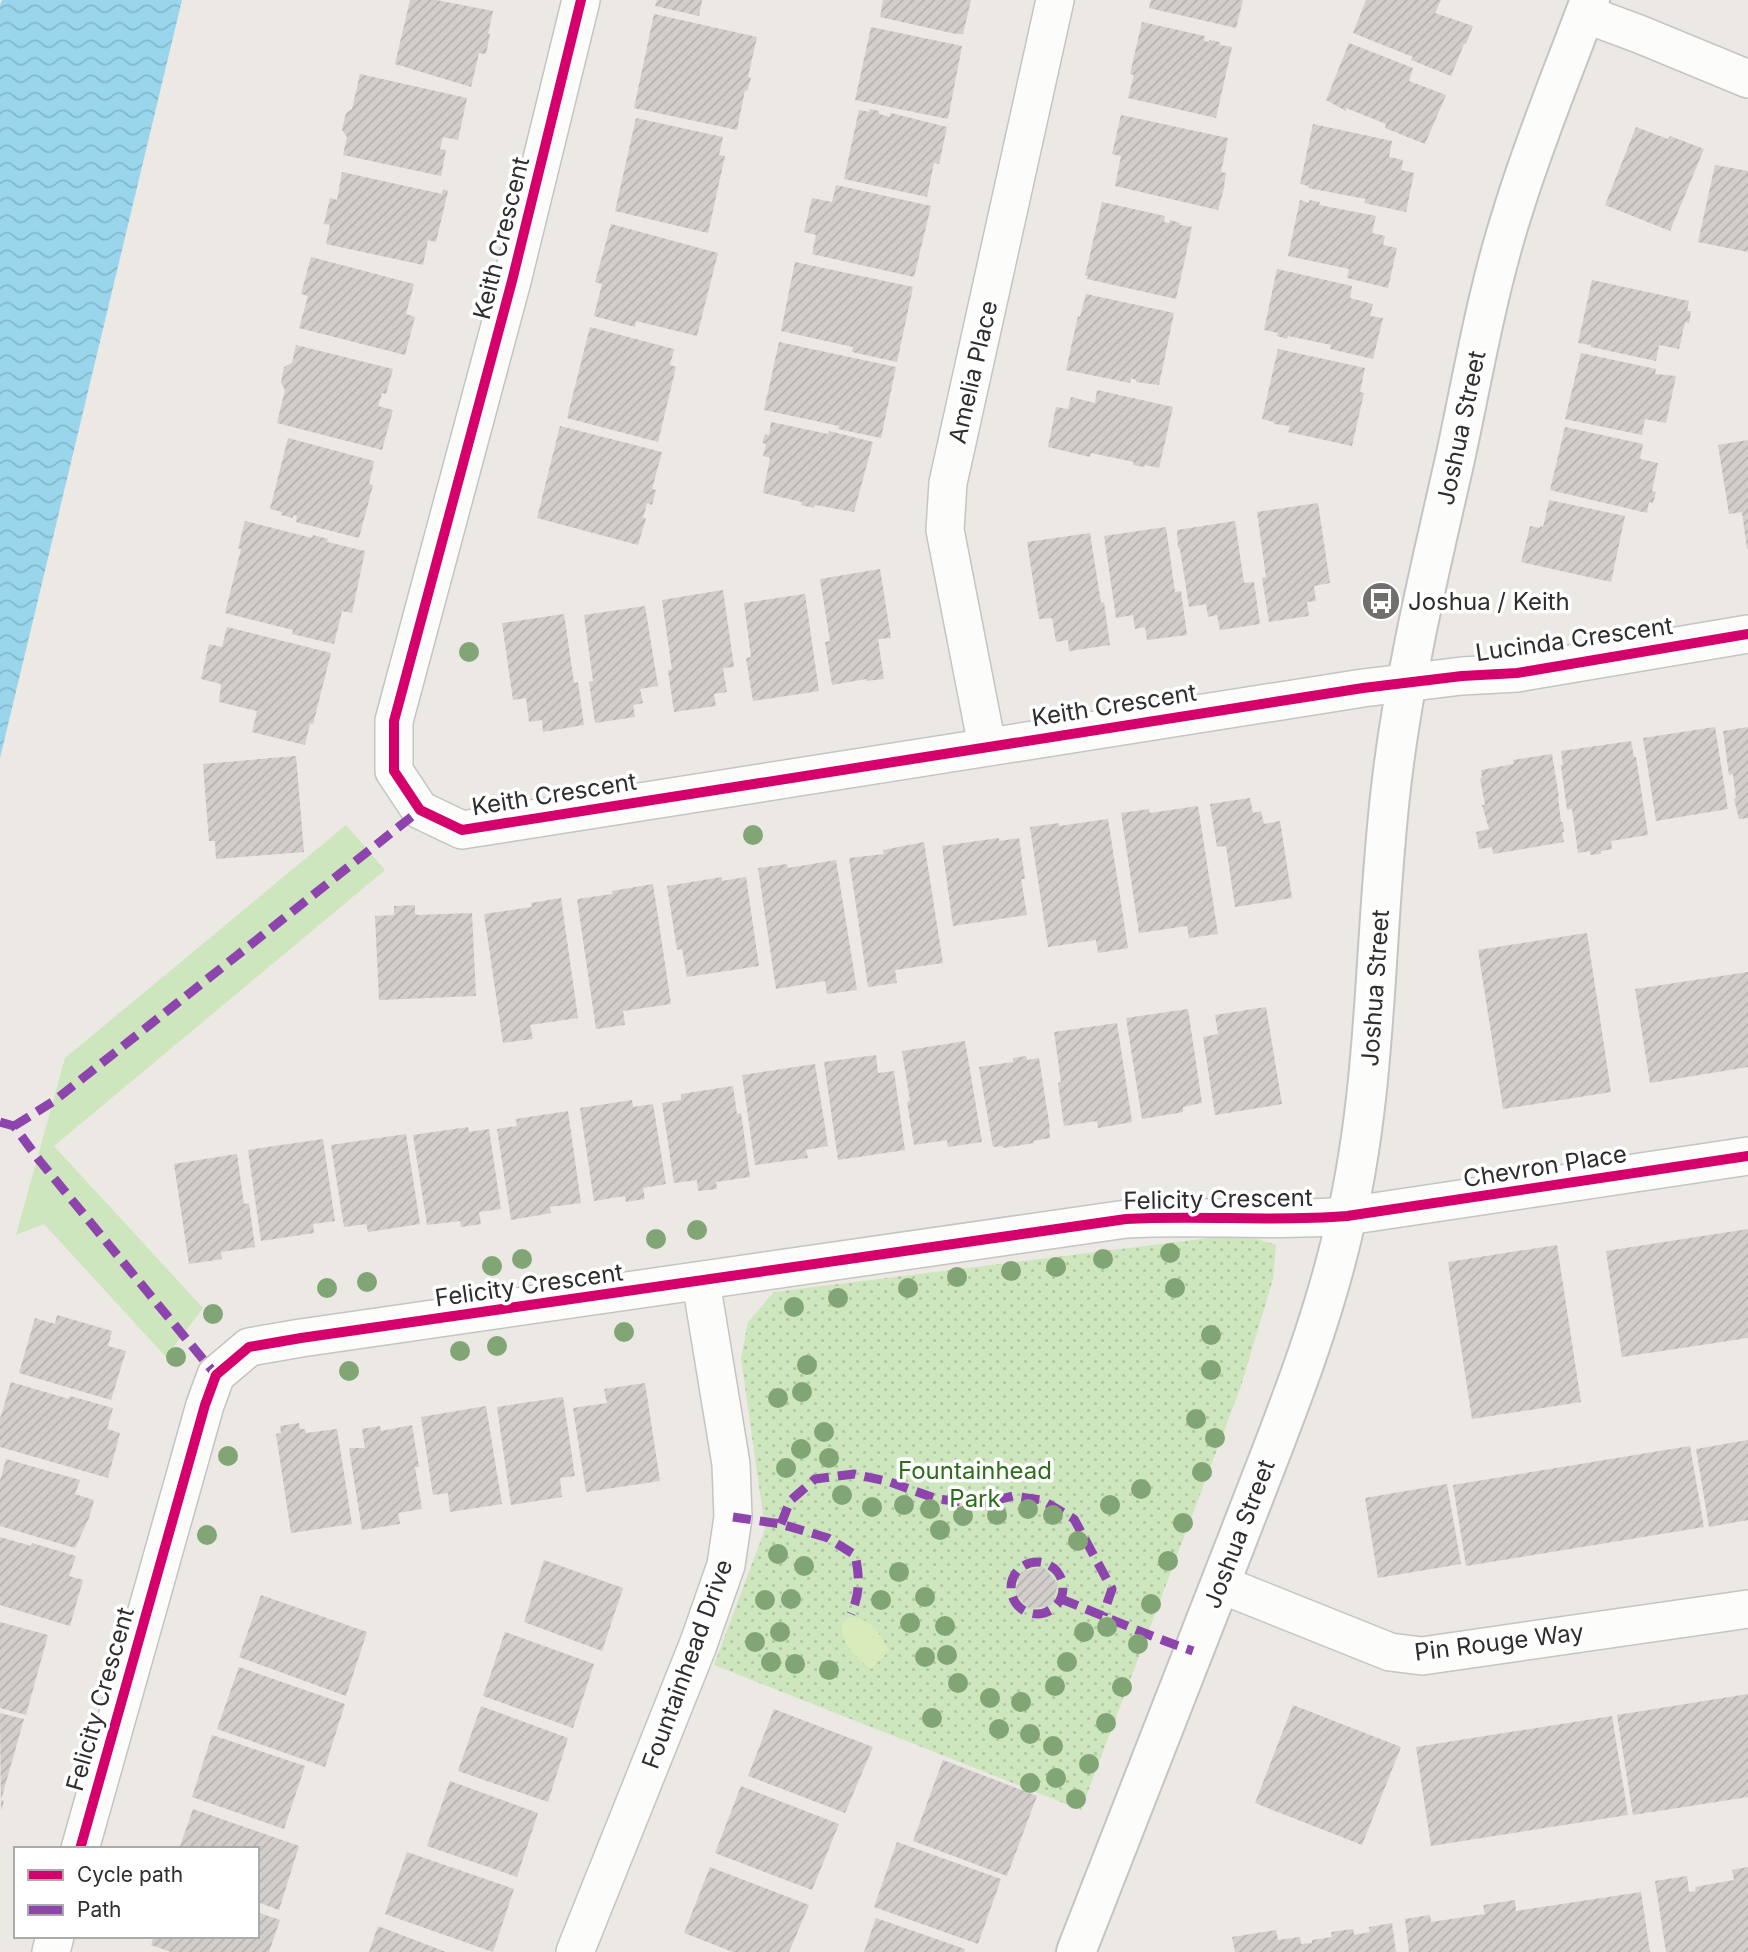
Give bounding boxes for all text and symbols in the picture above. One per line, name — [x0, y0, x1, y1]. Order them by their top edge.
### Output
street label: Keith Crescent — [467, 154, 535, 322]
street label: Amelia Place — [942, 298, 1004, 446]
street label: Joshua Street — [1430, 348, 1492, 508]
bus stop icon: Joshua / Keith — [1360, 580, 1402, 622]
place label: Joshua / Keith — [1408, 587, 1570, 616]
street label: Lucinda Crescent — [1473, 611, 1675, 667]
street label: Keith Crescent — [1030, 678, 1199, 732]
street label: Keith Crescent — [470, 767, 639, 821]
street label: Joshua Street — [1355, 908, 1395, 1067]
street label: Chevron Place — [1461, 1139, 1629, 1193]
street label: Felicity Crescent — [1123, 1183, 1313, 1215]
street label: Felicity Crescent — [433, 1257, 625, 1313]
street label: Joshua Street — [1197, 1455, 1281, 1613]
park label: Fountainhead Park — [898, 1456, 1052, 1513]
street label: Fountainhead Drive — [636, 1556, 738, 1772]
street label: Felicity Crescent — [60, 1604, 140, 1794]
street label: Pin Rouge Way — [1413, 1617, 1585, 1667]
legend — [14, 1847, 259, 1938]
text: Cycle path — [77, 1862, 183, 1887]
text: Path — [77, 1897, 122, 1922]

